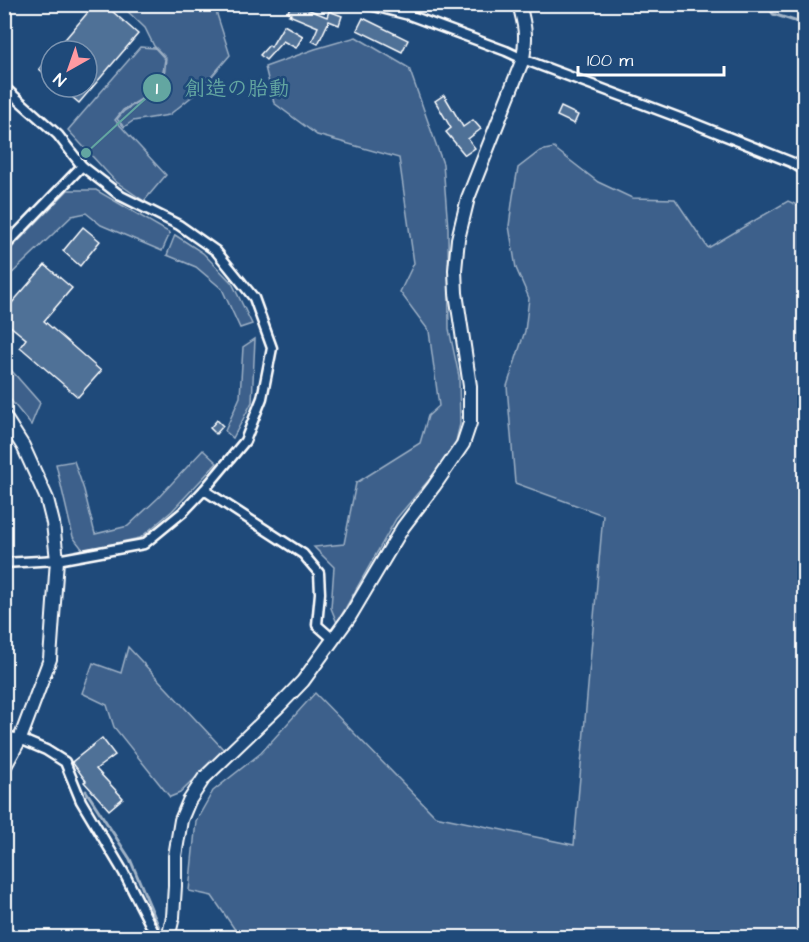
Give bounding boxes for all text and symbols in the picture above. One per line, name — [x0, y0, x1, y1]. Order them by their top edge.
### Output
north arrow — [39, 39, 99, 99]
scale bar — [578, 39, 724, 77]
text: 100 m — [587, 48, 633, 73]
text: N — [49, 68, 71, 91]
callout: 創造の胎動 — [142, 69, 301, 108]
text: 創造の胎動 — [185, 74, 290, 103]
text: 1 — [156, 76, 159, 101]

